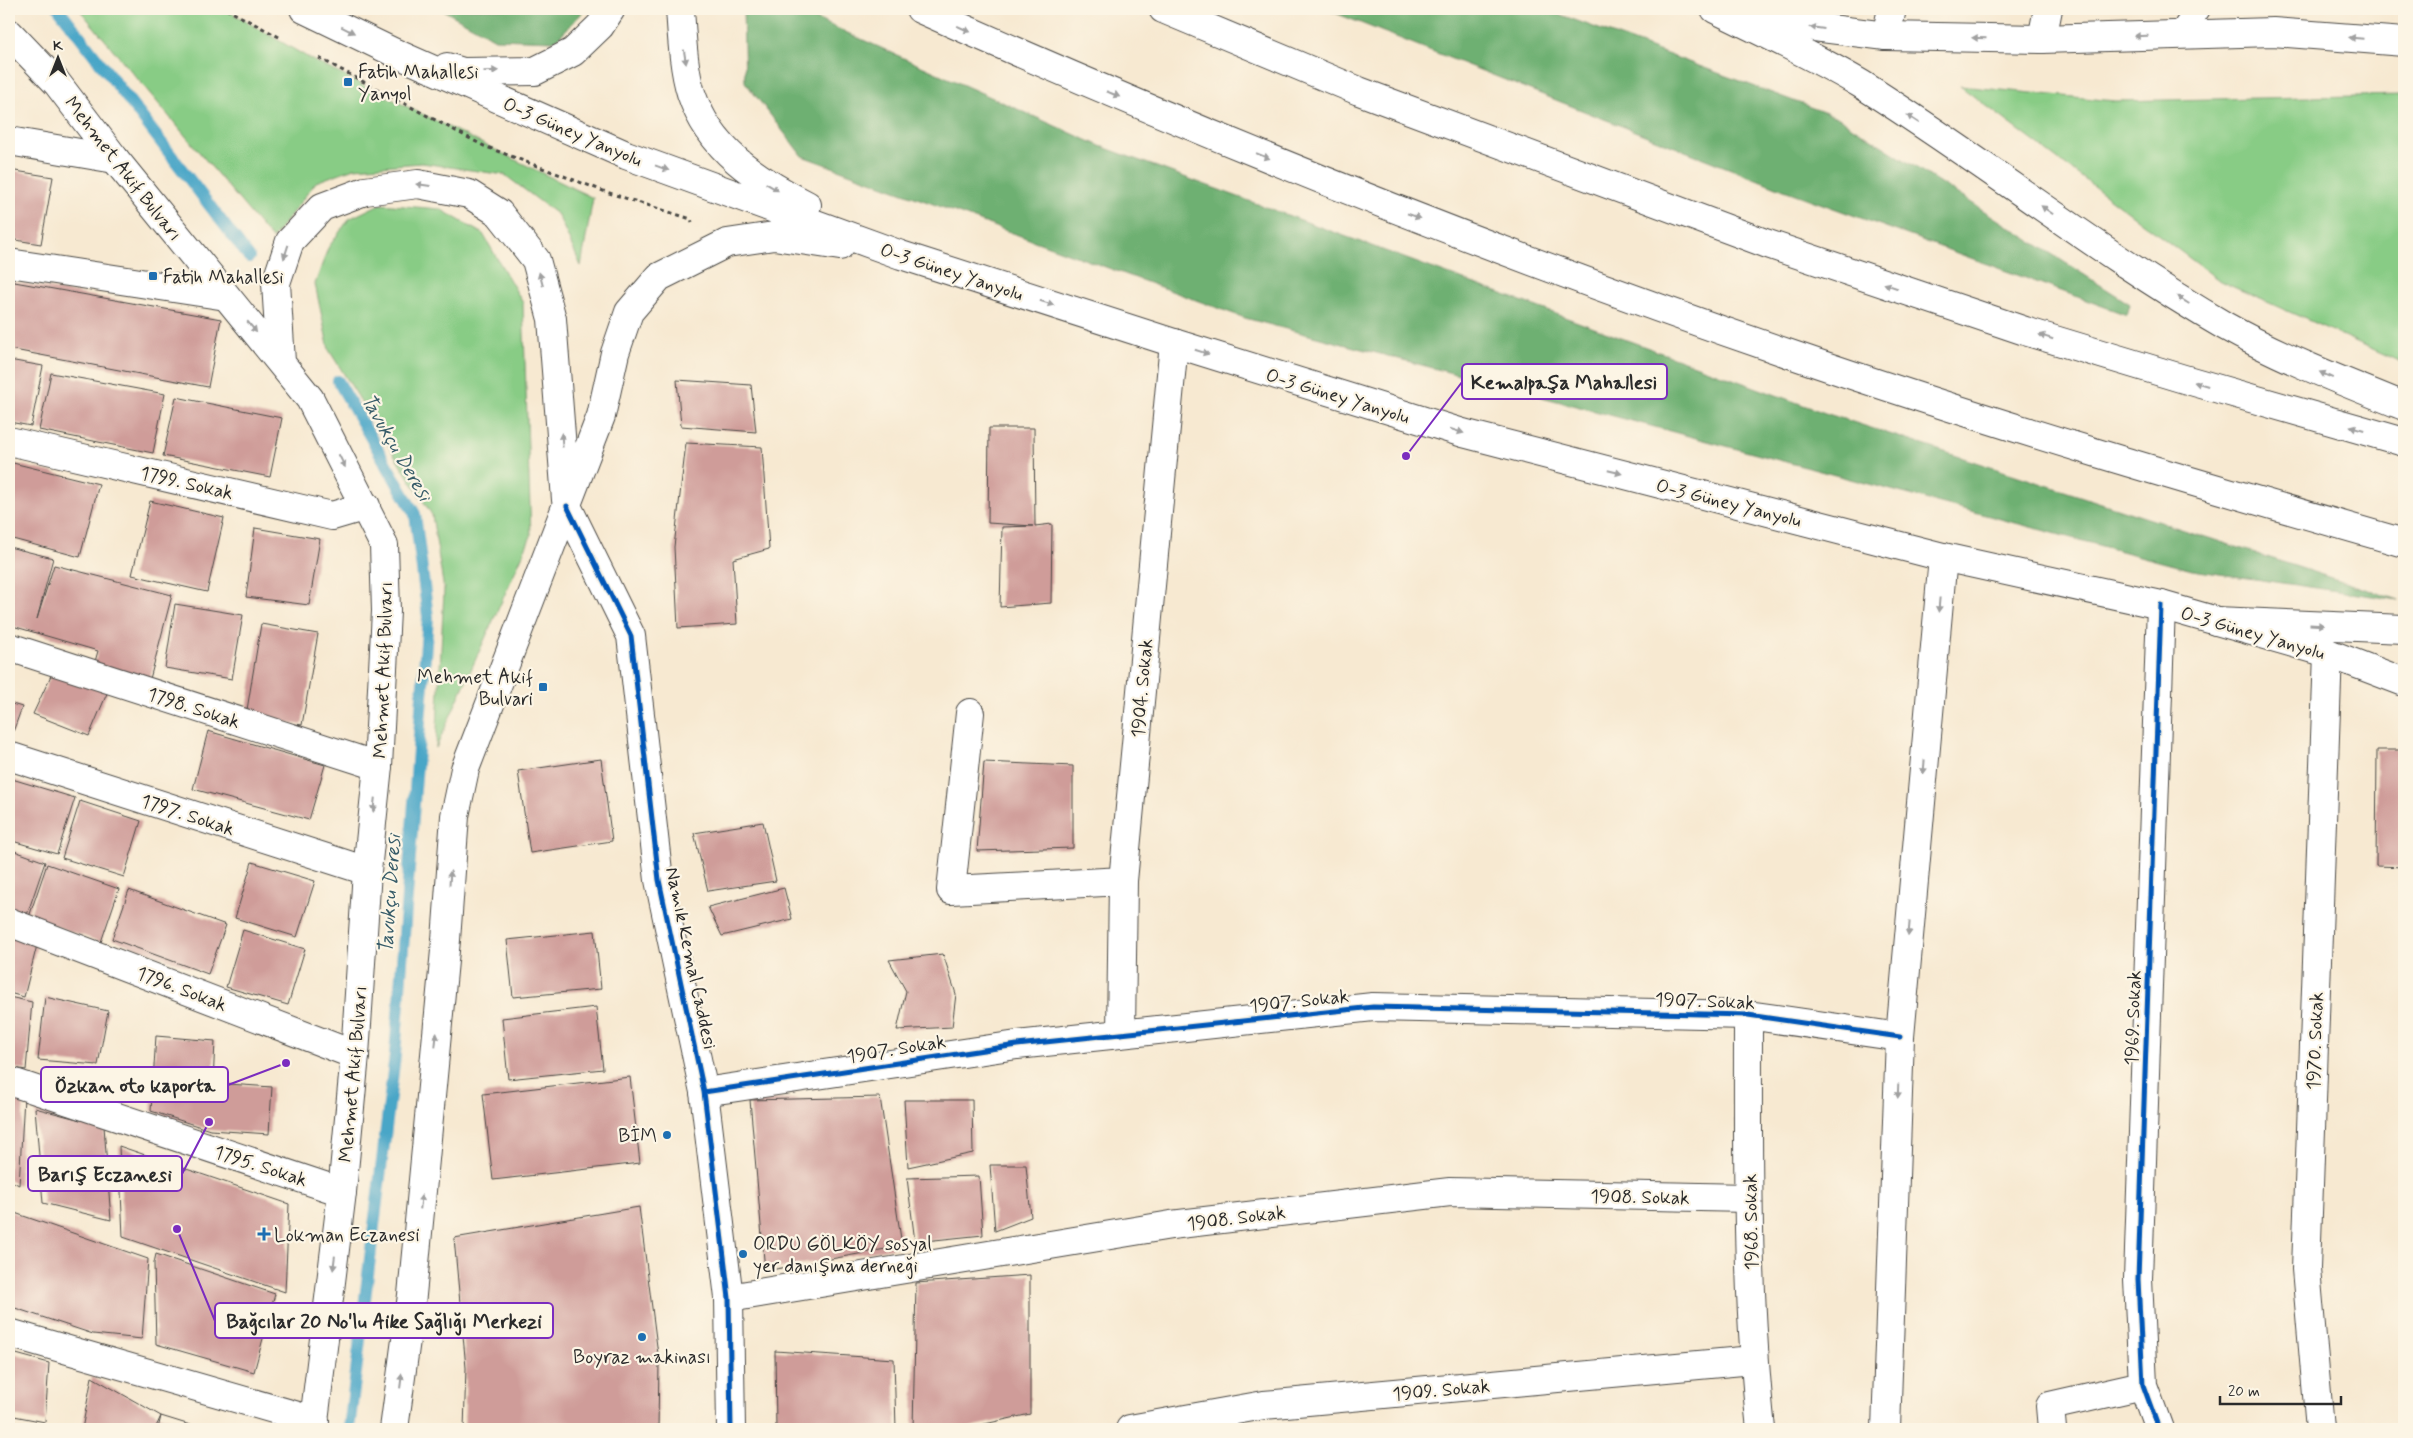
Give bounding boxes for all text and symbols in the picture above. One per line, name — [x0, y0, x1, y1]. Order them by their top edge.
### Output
one-way arrow — [1808, 24, 1824, 32]
one-way arrow — [957, 25, 971, 33]
one-way arrow — [341, 26, 355, 34]
north arrow — [32, 32, 82, 82]
one-way arrow — [2133, 33, 2149, 41]
one-way arrow — [1970, 34, 1986, 42]
one-way arrow — [2347, 34, 2363, 42]
text: K — [53, 37, 64, 55]
one-way arrow — [682, 49, 690, 65]
place label: Fatih Mahallesi Yanyol — [358, 60, 479, 107]
one-way arrow — [484, 67, 500, 75]
marker: Fatih Mahallesi Yanyol — [342, 76, 354, 88]
one-way arrow — [1106, 90, 1120, 98]
street label: Mehmet Akif Bulvarı — [58, 91, 187, 246]
street label: O-3 Güney Yanyolu — [499, 92, 646, 173]
one-way arrow — [1906, 114, 1919, 124]
one-way arrow — [1256, 153, 1270, 161]
one-way arrow — [655, 165, 670, 172]
one-way arrow — [414, 181, 430, 189]
one-way arrow — [765, 182, 778, 191]
one-way arrow — [2041, 205, 2054, 215]
one-way arrow — [1407, 212, 1422, 220]
street label: O-3 Güney Yanyolu — [877, 238, 1026, 307]
one-way arrow — [282, 245, 290, 260]
place label: Fatih Mahallesi — [163, 265, 284, 290]
marker: Fatih Mahallesi — [147, 270, 159, 282]
one-way arrow — [537, 272, 545, 287]
one-way arrow — [1883, 282, 1898, 290]
one-way arrow — [2176, 295, 2189, 304]
one-way arrow — [1040, 299, 1055, 307]
one-way arrow — [246, 320, 257, 333]
one-way arrow — [2038, 332, 2053, 340]
one-way arrow — [1195, 349, 1210, 357]
street label: O-3 Güney Yanyolu — [1263, 363, 1412, 430]
callout: Kemalpaşa Mahallesi — [1462, 364, 1667, 399]
text: Kemalpaşa Mahallesi — [1471, 370, 1657, 397]
one-way arrow — [2319, 371, 2333, 379]
one-way arrow — [2193, 380, 2209, 388]
water label: Tavukçu Deresi — [354, 389, 439, 509]
one-way arrow — [2350, 424, 2365, 432]
one-way arrow — [1450, 428, 1465, 436]
one-way arrow — [557, 432, 565, 448]
one-way arrow — [338, 453, 346, 468]
street label: 1799. Sokak — [138, 461, 236, 506]
one-way arrow — [1607, 468, 1622, 476]
street label: O-3 Güney Yanyolu — [1653, 473, 1804, 534]
street label: Mehmet Akif Bulvarı — [368, 581, 399, 759]
one-way arrow — [1935, 598, 1943, 614]
street label: O-3 Güney Yanyolu — [2178, 601, 2328, 666]
one-way arrow — [2310, 622, 2326, 630]
street label: 1904. Sokak — [1126, 638, 1159, 739]
place label: Mehmet Akif Bulvari — [417, 665, 533, 712]
marker: Mehmet Akif Bulvari — [537, 681, 549, 693]
street label: 1798. Sokak — [144, 682, 243, 735]
one-way arrow — [1920, 759, 1928, 775]
street label: 1797. Sokak — [138, 789, 237, 842]
one-way arrow — [370, 798, 378, 814]
water label: Tavukçu Deresi — [373, 831, 408, 955]
street label: Namık Kemal Caddesi — [659, 865, 722, 1052]
one-way arrow — [447, 870, 455, 886]
one-way arrow — [1905, 921, 1913, 937]
street label: 1796. Sokak — [133, 961, 230, 1018]
street label: 1969. Sokak — [2119, 970, 2148, 1066]
street label: 1907. Sokak — [1248, 984, 1350, 1019]
street label: Mehmet Akif Bulvarı — [333, 985, 374, 1163]
street label: 1907. Sokak — [1655, 987, 1755, 1016]
street label: 1970. Sokak — [2301, 992, 2330, 1091]
street label: 1907. Sokak — [845, 1029, 948, 1070]
one-way arrow — [432, 1032, 440, 1048]
callout: Özkan oto kaporta — [41, 1067, 228, 1102]
text: Özkan oto kaporta — [55, 1073, 216, 1100]
one-way arrow — [1893, 1083, 1901, 1099]
place label: BİM — [618, 1124, 657, 1149]
marker: BİM — [661, 1129, 673, 1141]
street label: 1795. Sokak — [211, 1140, 310, 1193]
callout: Barış Eczanesi — [28, 1156, 182, 1191]
text: Barış Eczanesi — [38, 1162, 173, 1189]
street label: 1968. Sokak — [1738, 1173, 1765, 1271]
street label: 1908. Sokak — [1590, 1184, 1690, 1211]
one-way arrow — [417, 1194, 425, 1210]
street label: 1908. Sokak — [1185, 1200, 1287, 1237]
place label: Lokman Eczanesi — [274, 1223, 420, 1248]
marker: Lokman Eczanesi — [258, 1228, 270, 1240]
place label: ORDU GÖLKÖY sosyal yer danışma derneği — [753, 1232, 932, 1280]
marker: ORDU GÖLKÖY sosyal yer danışma derneği — [737, 1248, 749, 1260]
one-way arrow — [329, 1256, 337, 1272]
callout: Bağcılar 20 No'lu Aike Sağlığı Merkezi — [215, 1303, 553, 1338]
text: Bağcılar 20 No'lu Aike Sağlığı Merkezi — [226, 1309, 542, 1336]
marker: Boyraz makinası — [636, 1331, 648, 1343]
place label: Boyraz makinası — [573, 1345, 711, 1370]
one-way arrow — [397, 1373, 405, 1389]
scale bar — [2220, 1373, 2342, 1405]
street label: 1909. Sokak — [1391, 1374, 1491, 1407]
text: 20 m — [2228, 1382, 2260, 1402]

